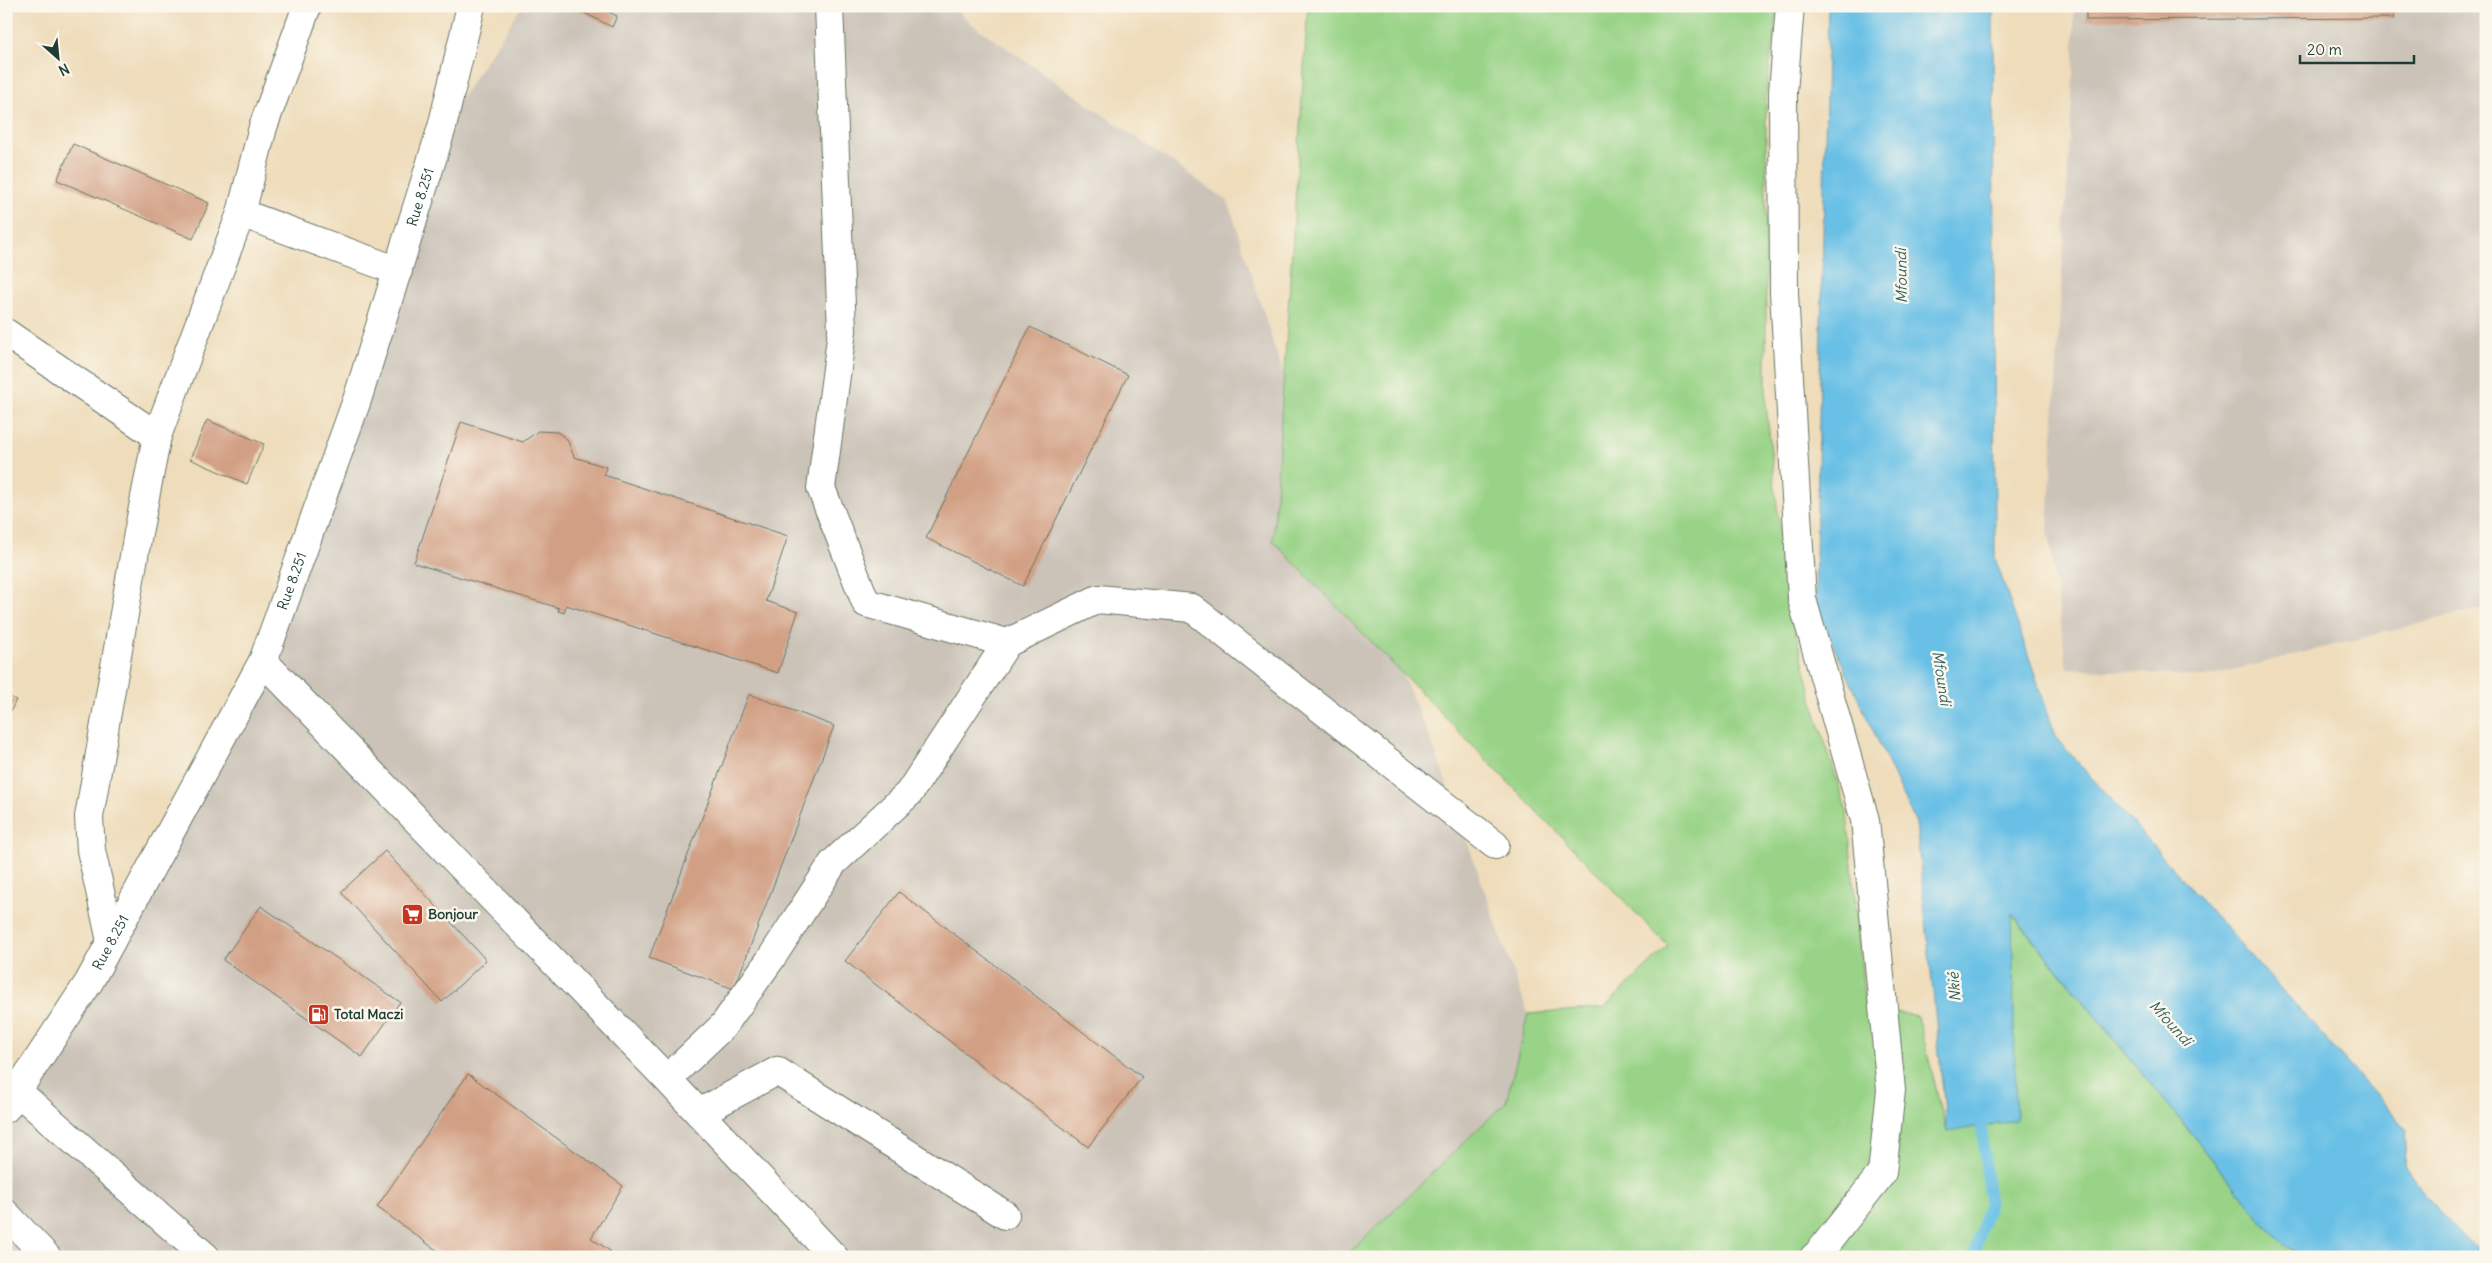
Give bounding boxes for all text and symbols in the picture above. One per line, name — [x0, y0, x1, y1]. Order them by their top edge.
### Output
north arrow — [32, 32, 82, 82]
scale bar — [2300, 32, 2413, 64]
text: 20 m — [2307, 40, 2342, 59]
text: N — [56, 59, 72, 80]
street label: Rue 8.251 — [403, 166, 438, 228]
water label: Mfoundi — [1891, 247, 1911, 304]
street label: Rue 8.251 — [273, 550, 310, 612]
water label: Mfoundi — [1928, 649, 1956, 708]
supermarket icon: Bonjour — [400, 902, 424, 926]
place label: Bonjour — [428, 905, 478, 923]
street label: Rue 8.251 — [88, 912, 133, 973]
water label: Nkié — [1943, 971, 1965, 1002]
water label: Mfoundi — [2146, 996, 2198, 1051]
fuel station icon: Total Maczi — [306, 1002, 330, 1026]
place label: Total Maczi — [334, 1005, 404, 1023]

